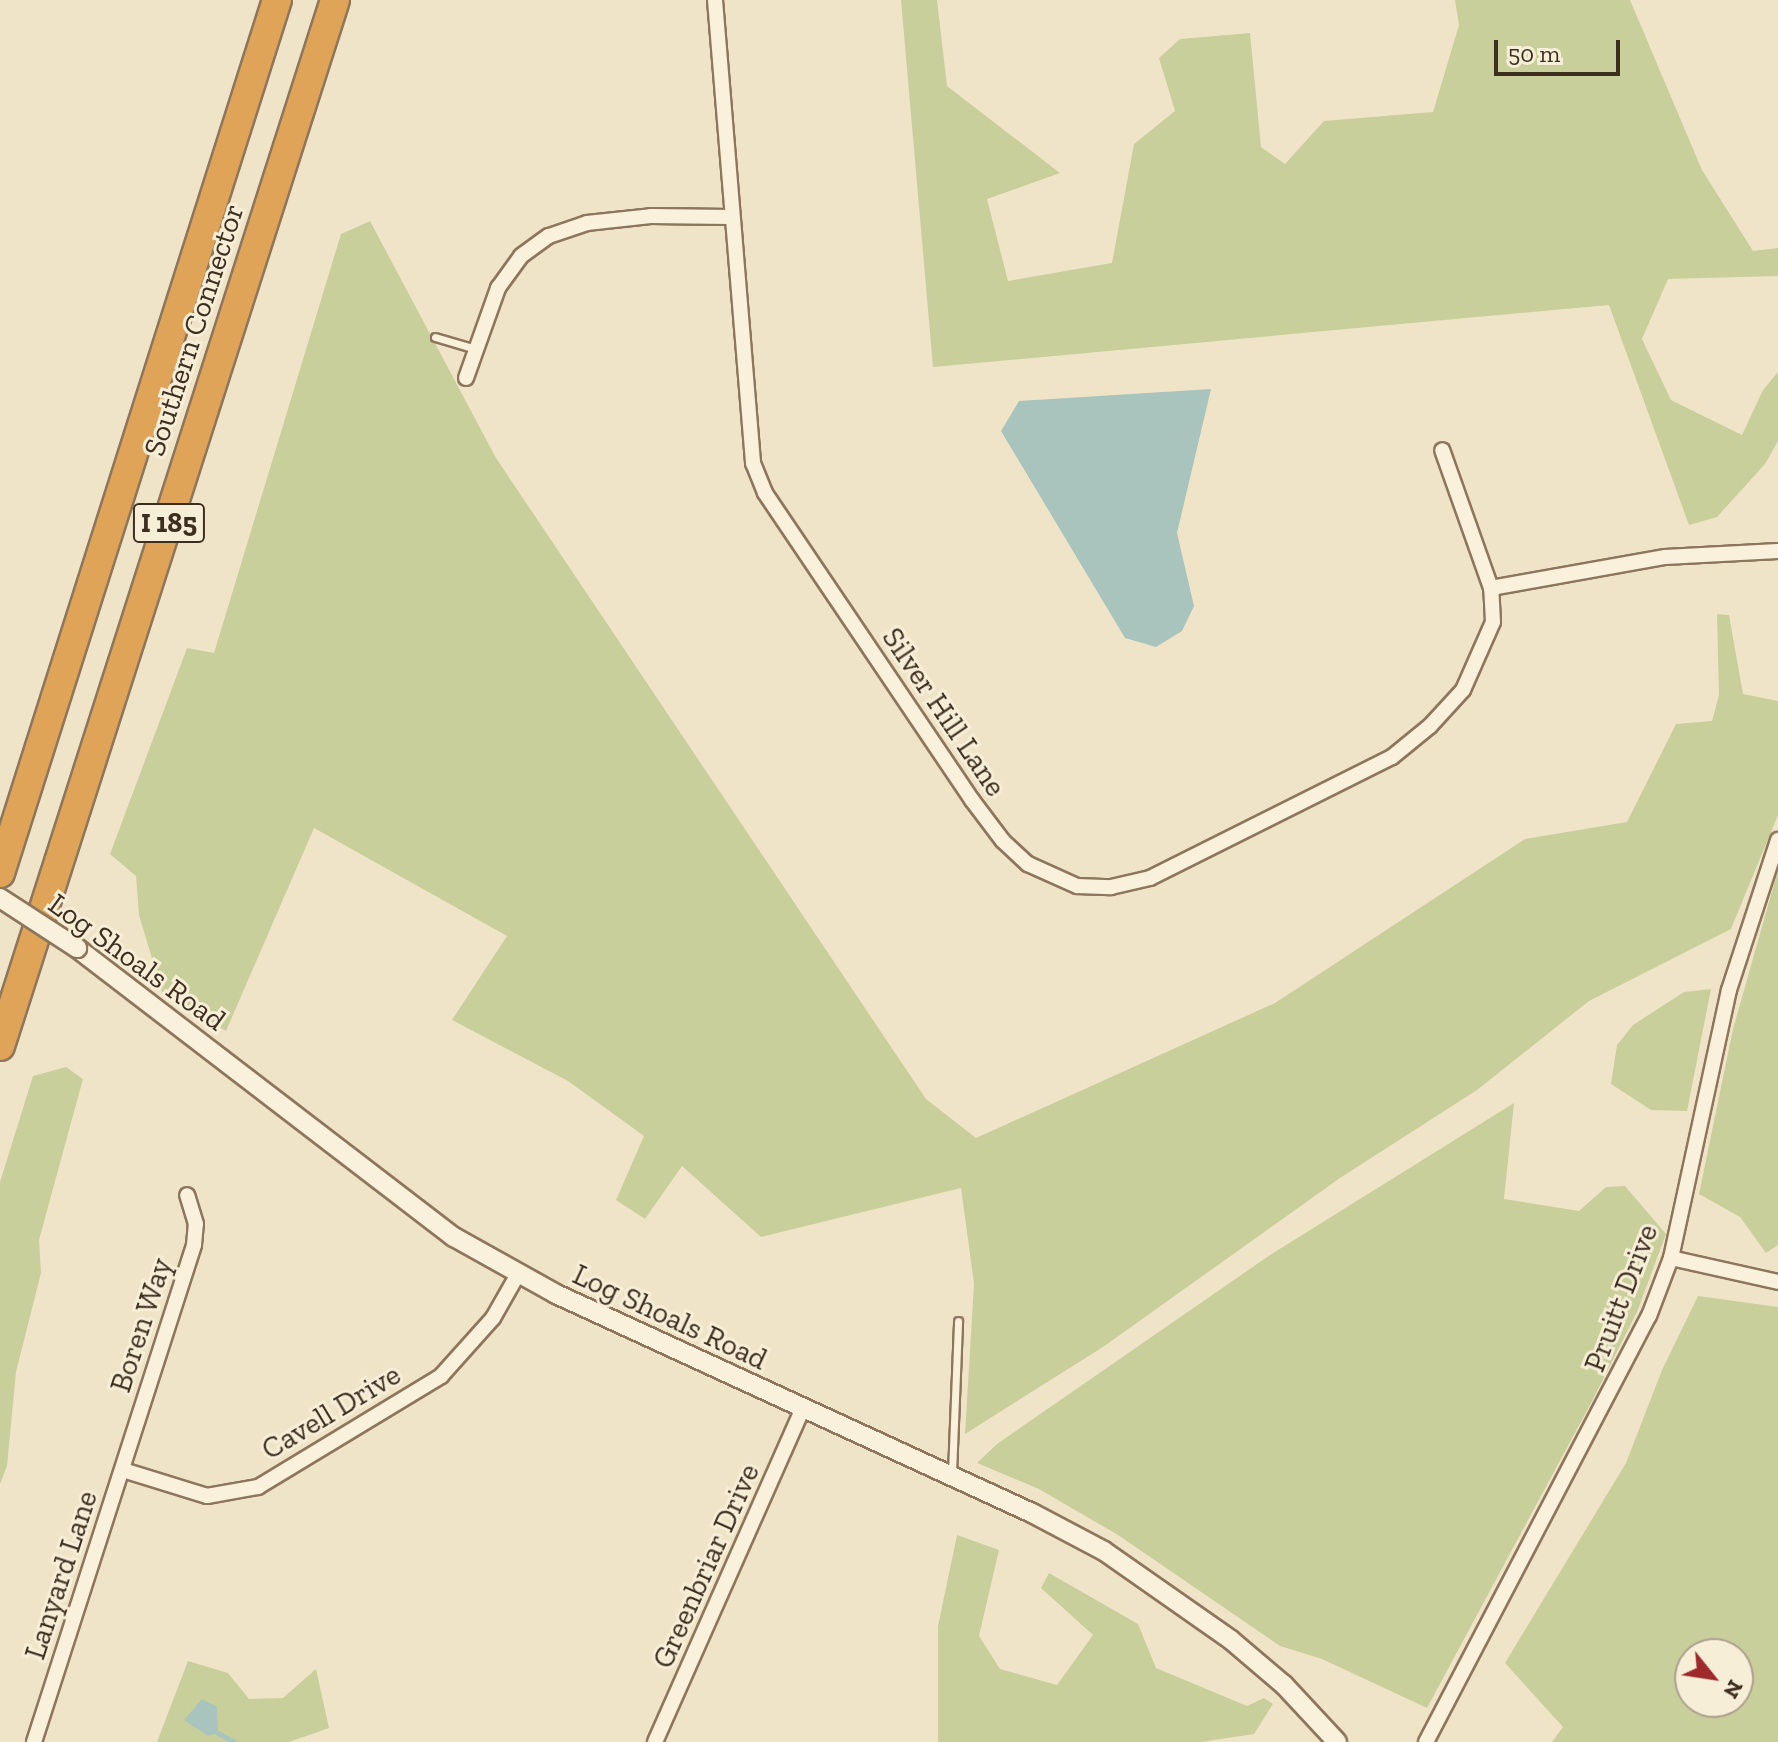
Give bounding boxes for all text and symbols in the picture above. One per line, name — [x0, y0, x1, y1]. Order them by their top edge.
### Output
scale bar — [1498, 24, 1624, 74]
text: 50 m — [1508, 39, 1560, 68]
street label: Southern Connector — [136, 199, 252, 461]
road number: I 185 — [131, 499, 207, 547]
street label: Silver Hill Lane — [874, 621, 1014, 803]
street label: Log Shoals Road — [41, 886, 233, 1038]
street label: Pruitt Drive — [1576, 1219, 1666, 1377]
street label: Boren Way — [102, 1253, 180, 1397]
street label: Log Shoals Road — [567, 1256, 773, 1378]
street label: Cavell Drive — [255, 1357, 407, 1467]
street label: Greenbriar Drive — [645, 1458, 767, 1674]
street label: Lanyard Lane — [17, 1486, 105, 1664]
north arrow — [1674, 1638, 1754, 1718]
text: N — [1718, 1675, 1749, 1703]

